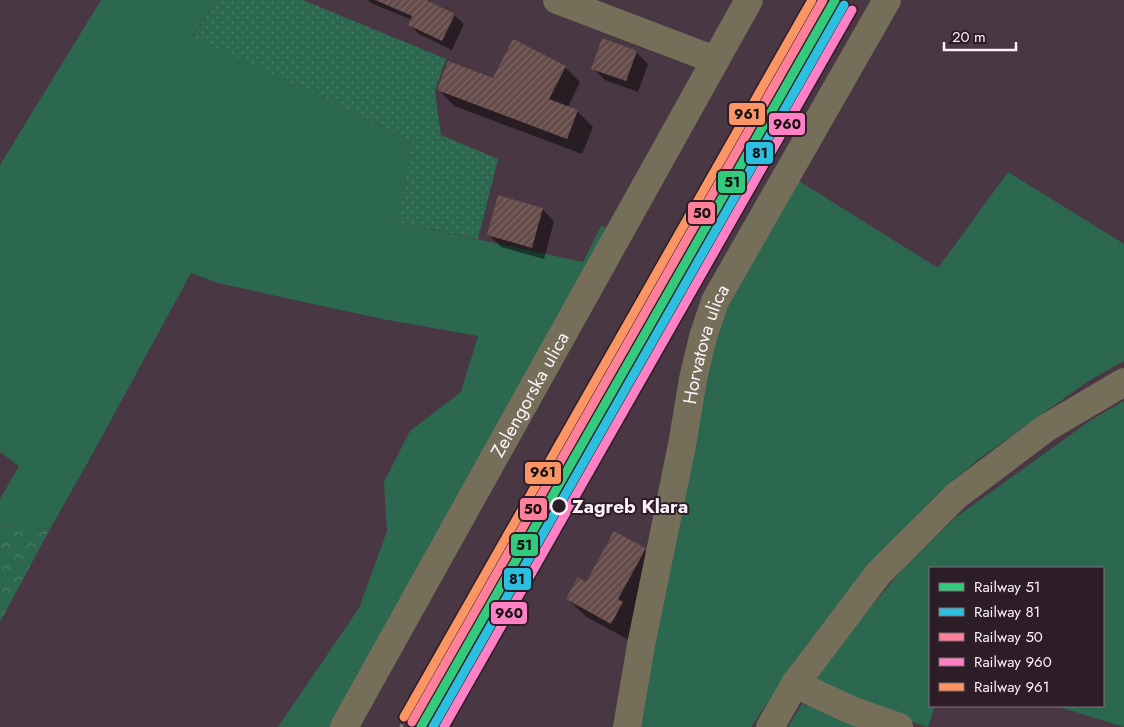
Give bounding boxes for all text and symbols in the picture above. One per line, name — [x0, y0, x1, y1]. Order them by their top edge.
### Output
scale bar — [944, 20, 1016, 52]
text: 20 m — [952, 26, 986, 48]
line badge: 961 — [728, 102, 766, 126]
text: 961 — [734, 104, 760, 124]
line badge: 960 — [768, 112, 806, 136]
text: 960 — [773, 114, 801, 134]
line badge: 81 — [745, 141, 774, 165]
text: 81 — [752, 143, 768, 163]
line badge: 51 — [717, 170, 746, 194]
text: 51 — [724, 172, 740, 192]
line badge: 50 — [687, 201, 716, 225]
text: 50 — [693, 203, 711, 223]
street label: Horvatova ulica — [676, 279, 736, 406]
street label: Zelengorska ulica — [484, 327, 576, 462]
line badge: 961 — [524, 461, 562, 485]
text: 961 — [530, 462, 556, 482]
place label: Zagreb Klara — [572, 493, 688, 520]
line badge: 50 — [519, 497, 548, 521]
marker: Zagreb Klara — [550, 497, 568, 515]
text: 50 — [524, 499, 542, 519]
line badge: 51 — [510, 533, 539, 557]
text: 51 — [516, 535, 532, 555]
line badge: 81 — [503, 567, 532, 591]
legend — [929, 567, 1104, 707]
text: 81 — [509, 569, 525, 589]
text: Railway 51 — [974, 576, 1041, 598]
line badge: 960 — [490, 601, 528, 625]
text: Railway 81 — [974, 601, 1040, 623]
text: 960 — [495, 603, 523, 623]
text: Railway 50 — [974, 626, 1043, 648]
text: Railway 960 — [974, 651, 1052, 673]
text: Railway 961 — [974, 676, 1049, 698]

